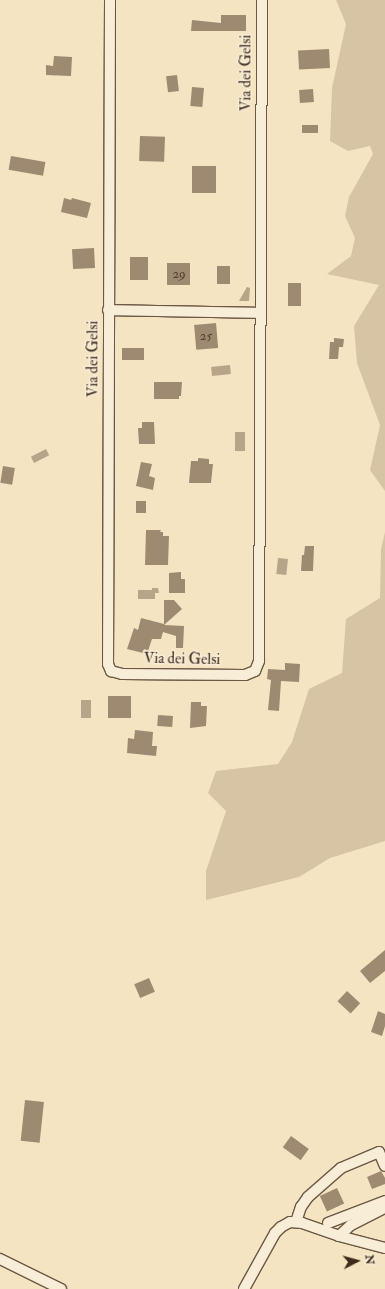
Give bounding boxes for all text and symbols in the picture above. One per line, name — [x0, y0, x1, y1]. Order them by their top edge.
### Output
street label: Via dei Gelsi — [237, 35, 255, 111]
house number: 29 — [172, 266, 186, 282]
street label: Via dei Gelsi — [84, 321, 102, 397]
house number: 25 — [200, 328, 212, 344]
street label: Via dei Gelsi — [144, 649, 220, 669]
north arrow — [337, 1241, 377, 1281]
text: N — [362, 1254, 376, 1265]

